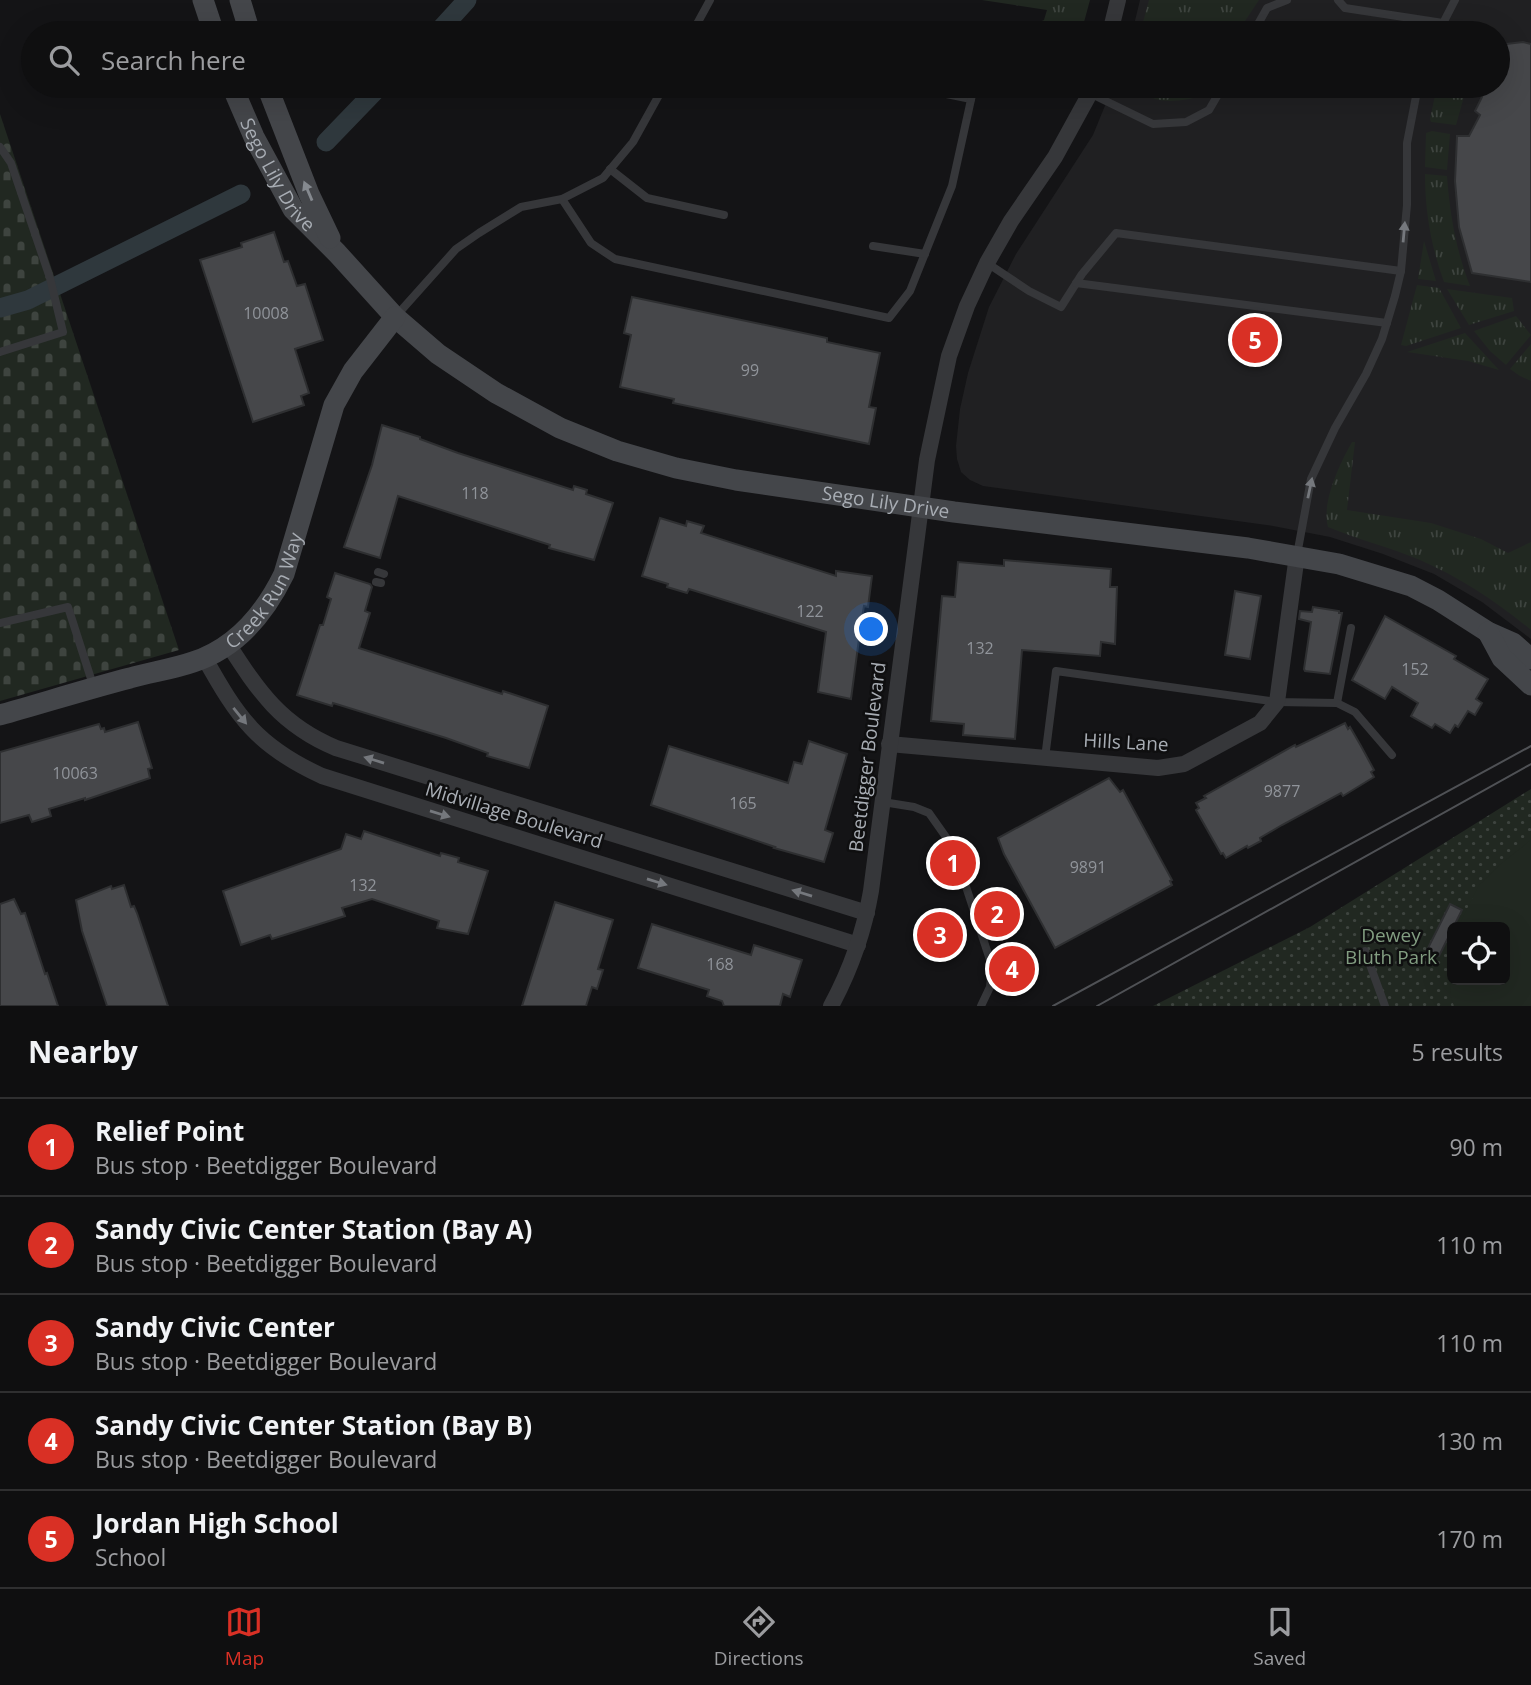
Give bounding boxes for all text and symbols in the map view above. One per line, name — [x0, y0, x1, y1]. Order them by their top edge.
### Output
search box — [21, 21, 1510, 98]
icon: search — [45, 41, 83, 79]
text: Search here — [101, 42, 246, 78]
street label: Sego Lily Drive — [234, 114, 321, 237]
one-way arrow — [303, 180, 314, 201]
one-way arrow — [1399, 220, 1410, 242]
house number: 10008 — [243, 302, 289, 324]
pin: 5 — [1232, 314, 1278, 366]
house number: 99 — [741, 359, 759, 381]
one-way arrow — [1304, 477, 1315, 499]
street label: Sego Lily Drive — [820, 480, 951, 524]
house number: 118 — [461, 482, 489, 504]
street label: Creek Run Way — [220, 529, 309, 655]
house number: 122 — [796, 600, 824, 622]
your location — [854, 612, 888, 646]
house number: 132 — [966, 637, 994, 659]
house number: 152 — [1401, 658, 1429, 680]
street label: Beetdigger Boulevard — [842, 661, 892, 853]
one-way arrow — [232, 706, 247, 724]
street label: Hills Lane — [1083, 727, 1169, 757]
one-way arrow — [363, 755, 384, 765]
house number: 10063 — [52, 762, 98, 784]
street label: Midvillage Boulevard — [422, 776, 606, 854]
house number: 9877 — [1264, 780, 1300, 802]
house number: 165 — [729, 792, 757, 814]
one-way arrow — [430, 810, 451, 820]
pin: 1 — [930, 837, 976, 889]
house number: 9891 — [1070, 856, 1106, 878]
house number: 132 — [349, 874, 377, 896]
one-way arrow — [647, 877, 668, 888]
one-way arrow — [791, 888, 812, 898]
pin: 2 — [974, 888, 1020, 940]
pin: 3 — [917, 909, 963, 961]
park label: Dewey Bluth Park — [1345, 922, 1437, 970]
map controls — [1447, 922, 1510, 985]
button: locate — [1447, 922, 1510, 985]
pin: 4 — [989, 943, 1035, 995]
house number: 168 — [706, 953, 734, 975]
text: Nearby — [28, 1031, 138, 1072]
text: 5 results — [1412, 1036, 1503, 1068]
text: Relief Point — [95, 1113, 244, 1149]
text: 1 — [44, 1131, 58, 1163]
text: 90 m — [1449, 1131, 1503, 1163]
text: Bus stop · Beetdigger Boulevard — [95, 1149, 437, 1181]
text: Sandy Civic Center Station (Bay A) — [95, 1211, 532, 1247]
text: 2 — [44, 1229, 58, 1261]
text: 110 m — [1436, 1229, 1503, 1261]
text: Bus stop · Beetdigger Boulevard — [95, 1247, 437, 1279]
text: Sandy Civic Center — [95, 1309, 335, 1345]
text: 3 — [44, 1327, 58, 1359]
text: 110 m — [1436, 1327, 1503, 1359]
text: Bus stop · Beetdigger Boulevard — [95, 1345, 437, 1377]
text: Sandy Civic Center Station (Bay B) — [95, 1407, 532, 1443]
text: 4 — [44, 1425, 58, 1457]
text: 130 m — [1436, 1425, 1503, 1457]
text: Bus stop · Beetdigger Boulevard — [95, 1443, 437, 1475]
text: Jordan High School — [95, 1505, 339, 1541]
text: 5 — [44, 1523, 58, 1555]
text: 170 m — [1436, 1523, 1503, 1555]
text: School — [95, 1541, 166, 1573]
tab: Map — [225, 1603, 264, 1671]
tab: Directions — [714, 1603, 804, 1671]
tab: Saved — [1253, 1603, 1306, 1671]

